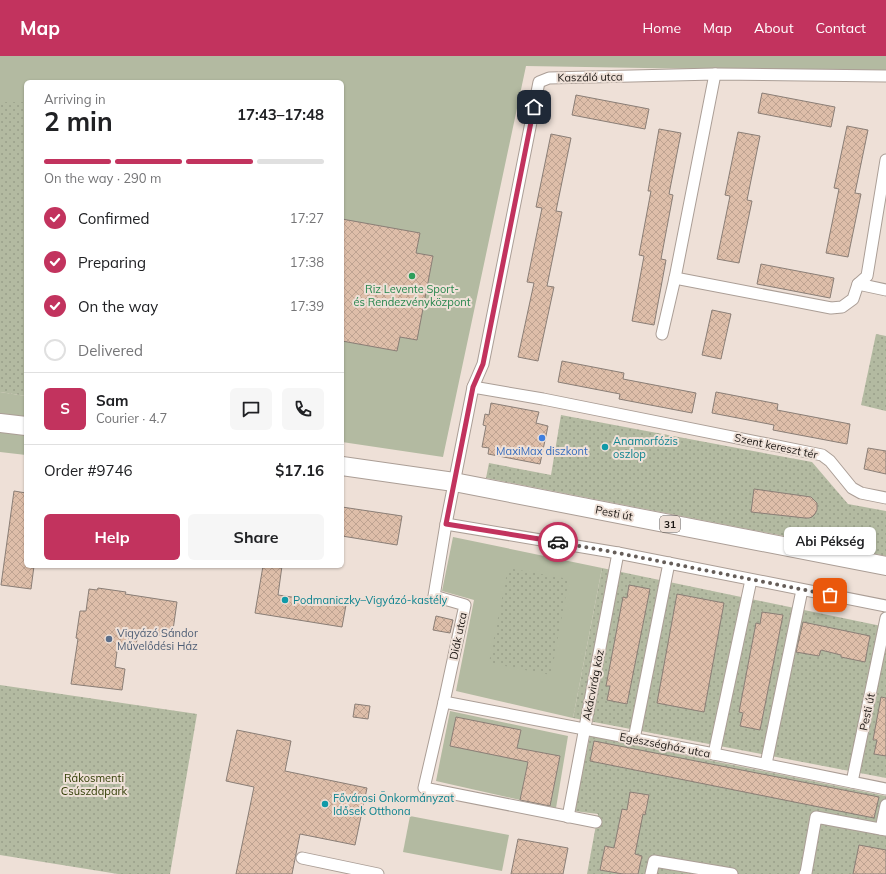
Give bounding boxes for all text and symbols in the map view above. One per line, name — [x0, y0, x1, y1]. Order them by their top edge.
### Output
text: Map — [20, 16, 60, 40]
text: Home — [642, 19, 681, 37]
text: Map — [703, 19, 732, 37]
text: About — [754, 19, 794, 37]
text: Contact — [816, 19, 866, 37]
street label: Kaszáló utca — [557, 69, 623, 85]
pin — [517, 90, 551, 124]
text: Arriving in — [44, 91, 106, 107]
icon: home — [523, 96, 545, 118]
text: 2 min — [44, 105, 113, 138]
text: 17:43–17:48 — [237, 105, 324, 124]
text: On the way · 290 m — [44, 170, 161, 186]
icon: check — [44, 207, 66, 229]
text: Confirmed — [78, 209, 149, 228]
text: 17:27 — [290, 210, 324, 226]
icon: check — [44, 251, 66, 273]
text: Preparing — [78, 253, 146, 272]
text: 17:38 — [290, 254, 324, 270]
marker: Riz Levente Sport- és Rendezvényközpont — [407, 271, 417, 281]
place label: Riz Levente Sport- és Rendezvényközpont — [353, 282, 471, 309]
icon: check — [44, 295, 66, 317]
text: On the way — [78, 297, 158, 316]
text: 17:39 — [290, 298, 324, 314]
text: Delivered — [78, 341, 143, 360]
button: chat — [230, 388, 272, 430]
button: phone — [282, 388, 324, 430]
text: Sam — [96, 391, 128, 410]
text: S — [60, 399, 70, 418]
text: Courier · 4.7 — [96, 410, 167, 426]
street label: Szent kereszt tér — [733, 430, 819, 462]
marker: MaxiMax diszkont — [537, 433, 547, 443]
place label: Anamorfózis oszlop — [613, 434, 678, 461]
marker: Anamorfózis oszlop — [600, 442, 610, 452]
place label: MaxiMax diszkont — [496, 444, 588, 458]
text: Order #9746 — [44, 461, 132, 480]
text: $17.16 — [275, 461, 324, 480]
street label: Pesti út — [594, 503, 634, 524]
button: Help — [44, 514, 180, 560]
button: Share — [188, 514, 324, 560]
road number: 31 — [660, 516, 680, 532]
courier — [538, 522, 578, 562]
callout: Abi Pékség — [784, 527, 876, 555]
icon: car — [547, 531, 569, 553]
text: Abi Pékség — [795, 533, 865, 549]
pin — [813, 578, 847, 612]
icon: bag — [819, 584, 841, 606]
place label: Podmaniczky–Vigyázó-kastély — [293, 593, 448, 607]
marker: Podmaniczky–Vigyázó-kastély — [280, 595, 290, 605]
street label: Diák utca — [446, 611, 470, 661]
place label: Vigyázó Sándor Művelődési Ház — [117, 626, 198, 653]
marker: Vigyázó Sándor Művelődési Ház — [104, 634, 114, 644]
street label: Akácvirág köz — [579, 648, 607, 722]
street label: Pesti út — [856, 692, 878, 732]
street label: Egészségház utca — [619, 729, 711, 761]
park label: Rákosmenti Csúszdapark — [61, 771, 127, 798]
place label: Fővárosi Önkormányzat Idősek Otthona — [333, 791, 454, 818]
marker: Fővárosi Önkormányzat Idősek Otthona — [320, 799, 330, 809]

